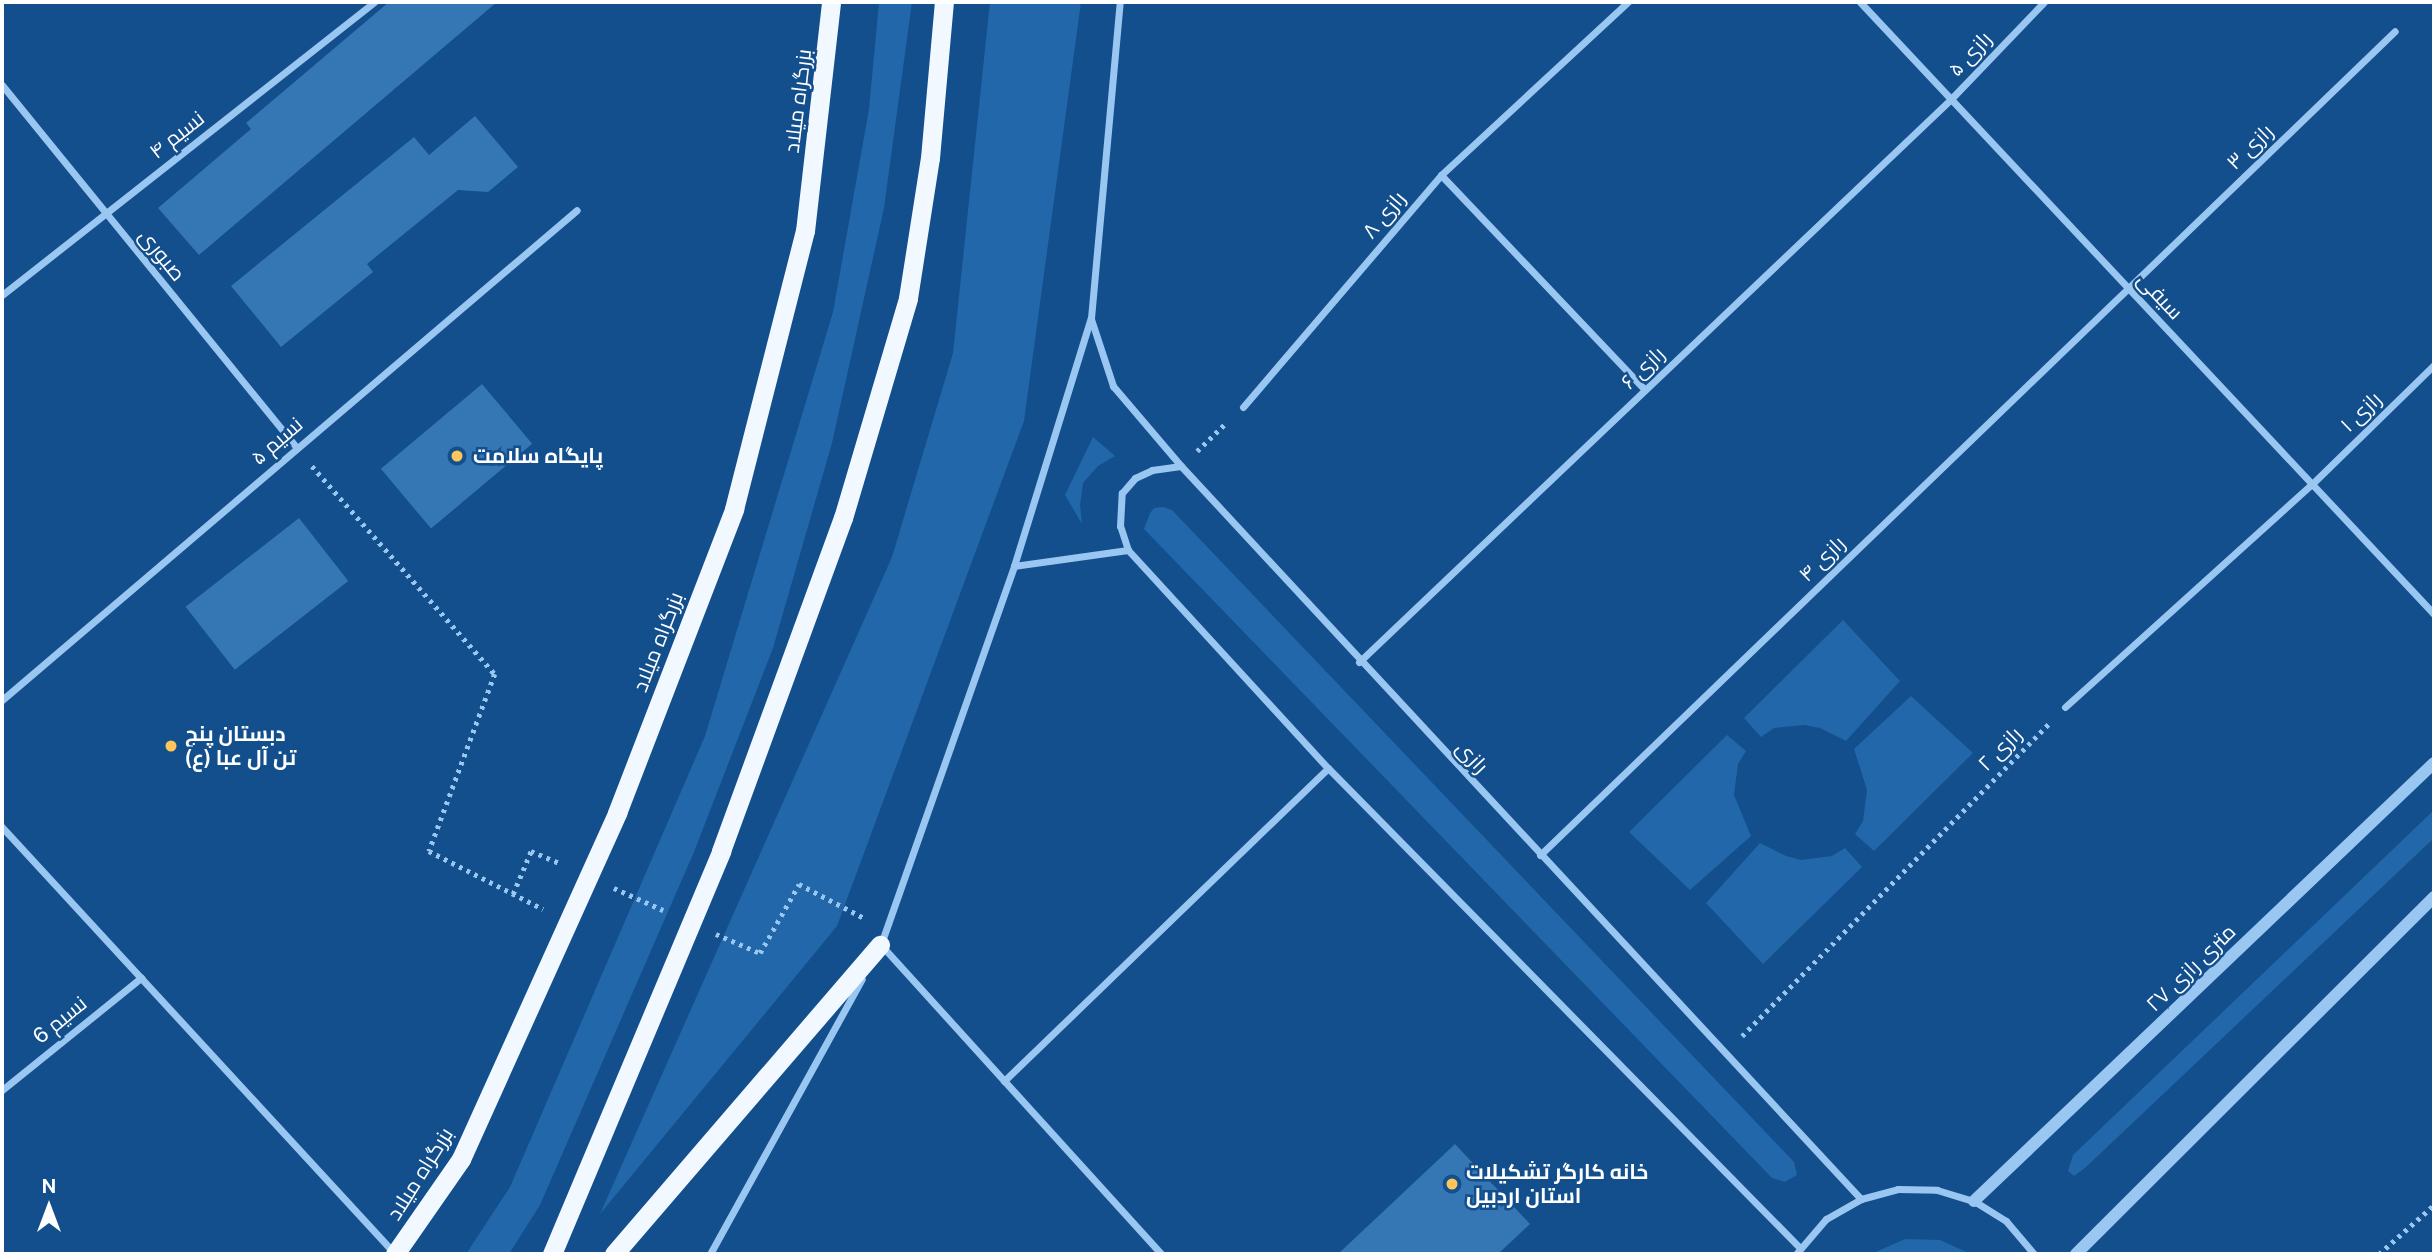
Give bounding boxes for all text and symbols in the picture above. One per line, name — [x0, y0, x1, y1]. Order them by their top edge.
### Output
street label: رازی ۵ — [1943, 26, 1997, 82]
street label: بزرگراه میلاد — [779, 47, 817, 155]
street label: نسیم ۴ — [145, 106, 209, 164]
street label: رازی ۳ — [2222, 119, 2278, 175]
street label: رازی ۸ — [1357, 186, 1411, 244]
street label: صبوری — [133, 224, 191, 286]
street label: سیفی — [2132, 267, 2188, 325]
street label: رازی ۶ — [1616, 341, 1670, 395]
street label: رازی ۱ — [2335, 387, 2387, 437]
street label: نسیم ۵ — [246, 412, 308, 470]
place label: پایگاه سلامت — [473, 443, 603, 469]
marker: پایگاه سلامت — [447, 446, 467, 466]
street label: رازی ۴ — [1794, 531, 1850, 587]
street label: بزرگراه میلاد — [627, 589, 689, 695]
place label: دبستان پنج تن آل عبا (ع) — [185, 721, 296, 771]
street label: رازی ۲ — [1973, 722, 2027, 776]
street label: رازی — [1451, 735, 1493, 779]
marker: دبستان پنج تن آل عبا (ع) — [163, 738, 179, 754]
street label: ۲۷ متری رازی — [2141, 919, 2241, 1017]
street label: نسیم 6 — [28, 991, 92, 1049]
street label: بزرگراه میلاد — [382, 1123, 458, 1225]
place label: خانه کارگر تشکیلات استان اردبیل — [1466, 1159, 1649, 1209]
north arrow — [14, 1172, 84, 1242]
text: N — [42, 1175, 56, 1197]
marker: خانه کارگر تشکیلات استان اردبیل — [1444, 1176, 1460, 1192]

